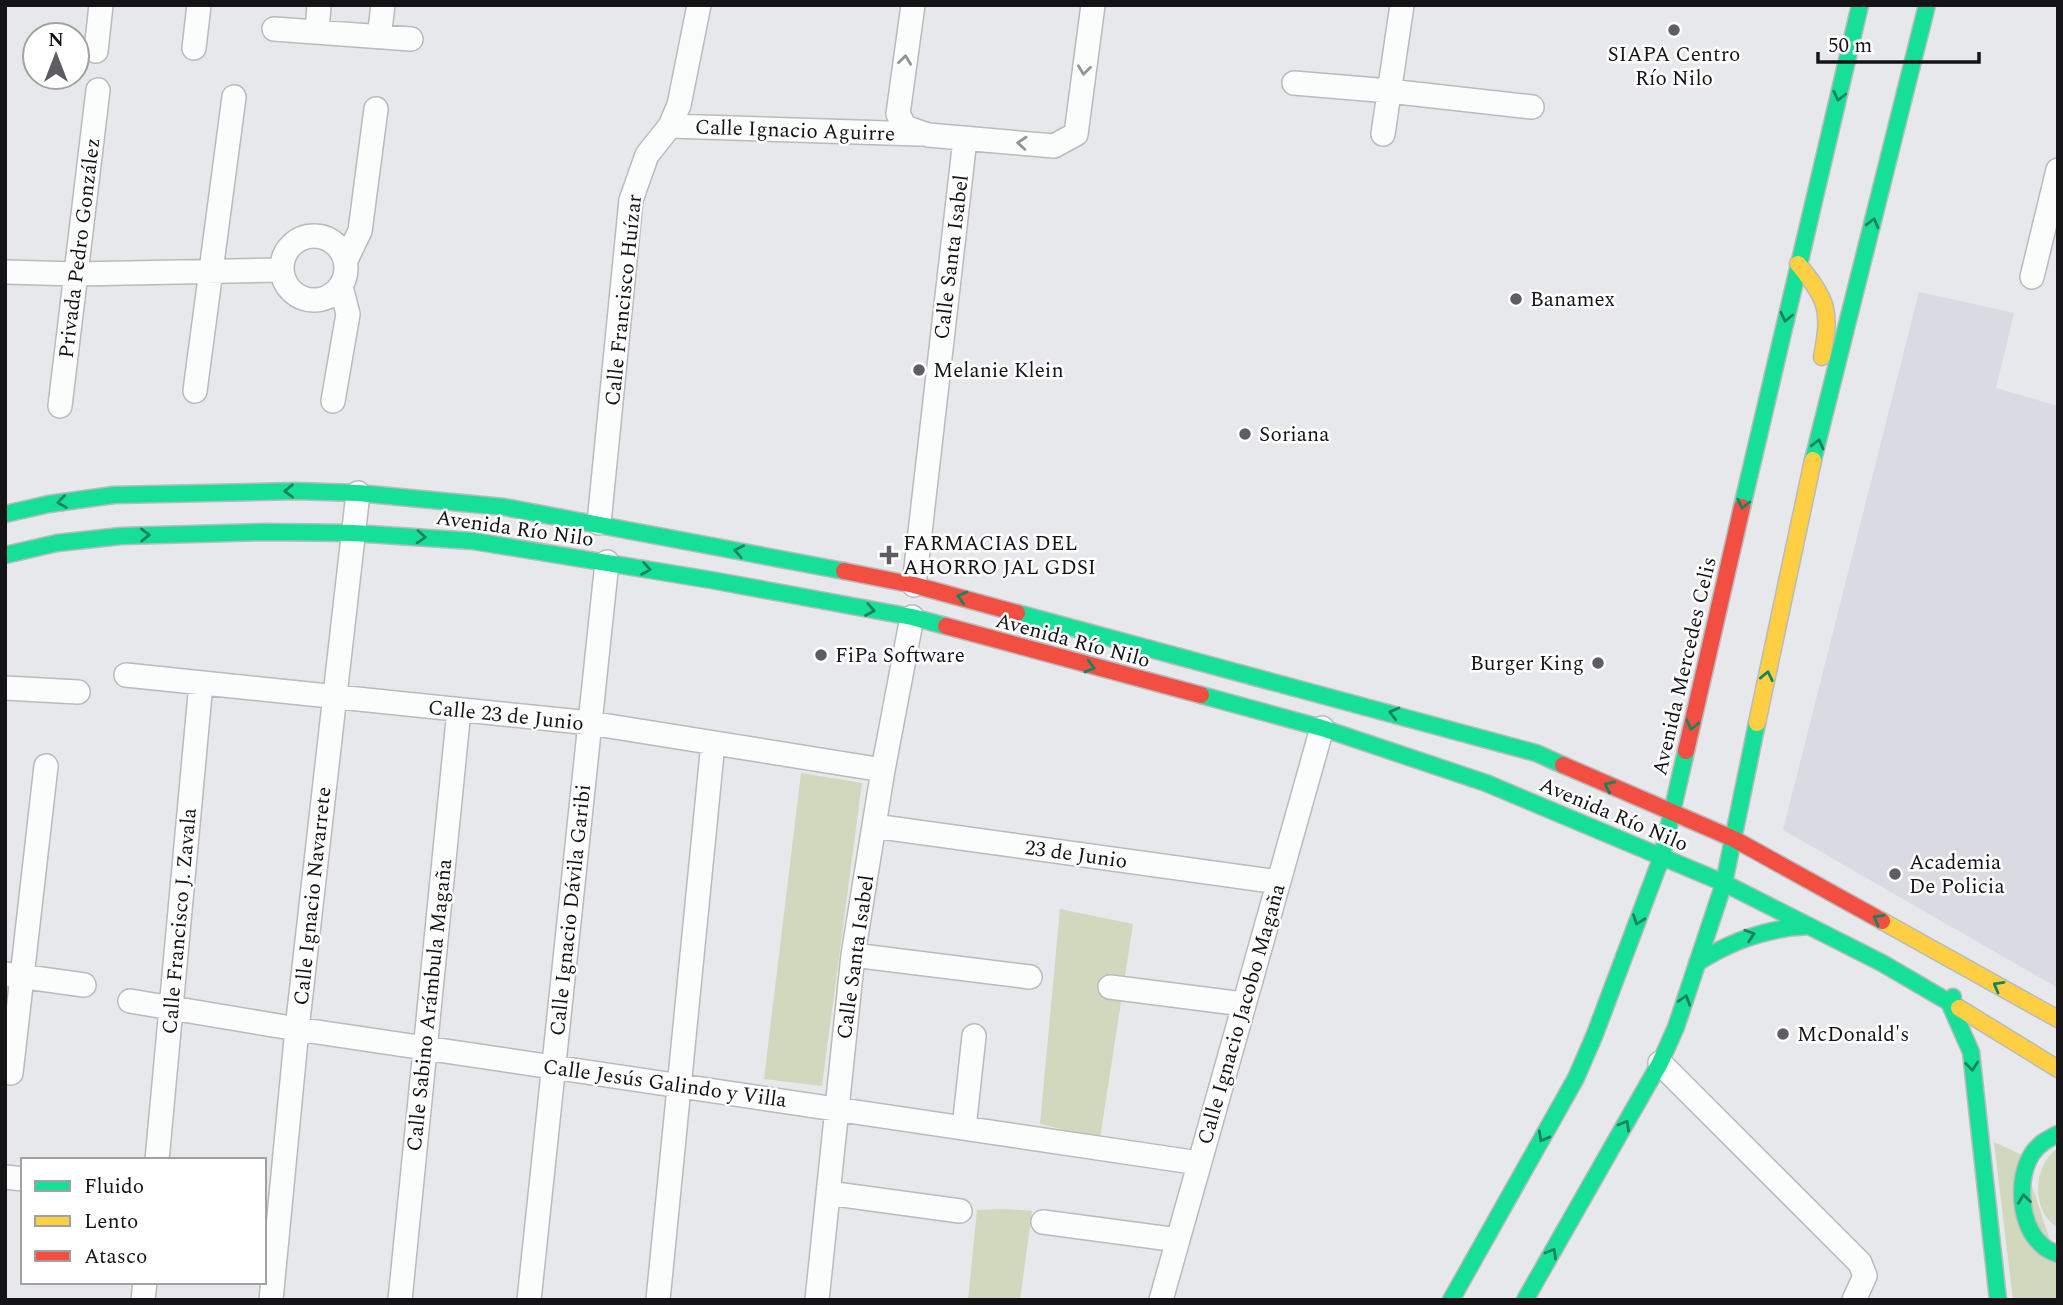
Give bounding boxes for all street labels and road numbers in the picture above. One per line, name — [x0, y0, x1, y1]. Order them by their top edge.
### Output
street label: Calle Ignacio Aguirre — [694, 112, 896, 150]
street label: Privada Pedro González — [51, 136, 109, 360]
street label: Calle Santa Isabel — [926, 173, 978, 341]
street label: Calle Francisco Huízar — [597, 193, 651, 408]
street label: Avenida Río Nilo — [434, 502, 596, 556]
street label: Avenida Mercedes Celis — [1644, 554, 1726, 779]
street label: Avenida Río Nilo — [992, 605, 1154, 677]
street label: Calle 23 de Junio — [426, 692, 585, 740]
street label: Avenida Río Nilo — [1534, 769, 1693, 861]
street label: Calle Ignacio Dávila Garibi — [542, 783, 600, 1037]
street label: Calle Ignacio Navarrete — [286, 785, 340, 1007]
street label: Calle Francisco J. Zavala — [154, 806, 206, 1036]
street label: 23 de Junio — [1023, 832, 1129, 878]
street label: Calle Sabino Arámbula Magaña — [399, 857, 461, 1153]
street label: Calle Santa Isabel — [829, 873, 883, 1041]
street label: Calle Ignacio Jacobo Magaña — [1189, 879, 1295, 1148]
street label: Calle Jesús Galindo y Villa — [541, 1051, 790, 1117]

